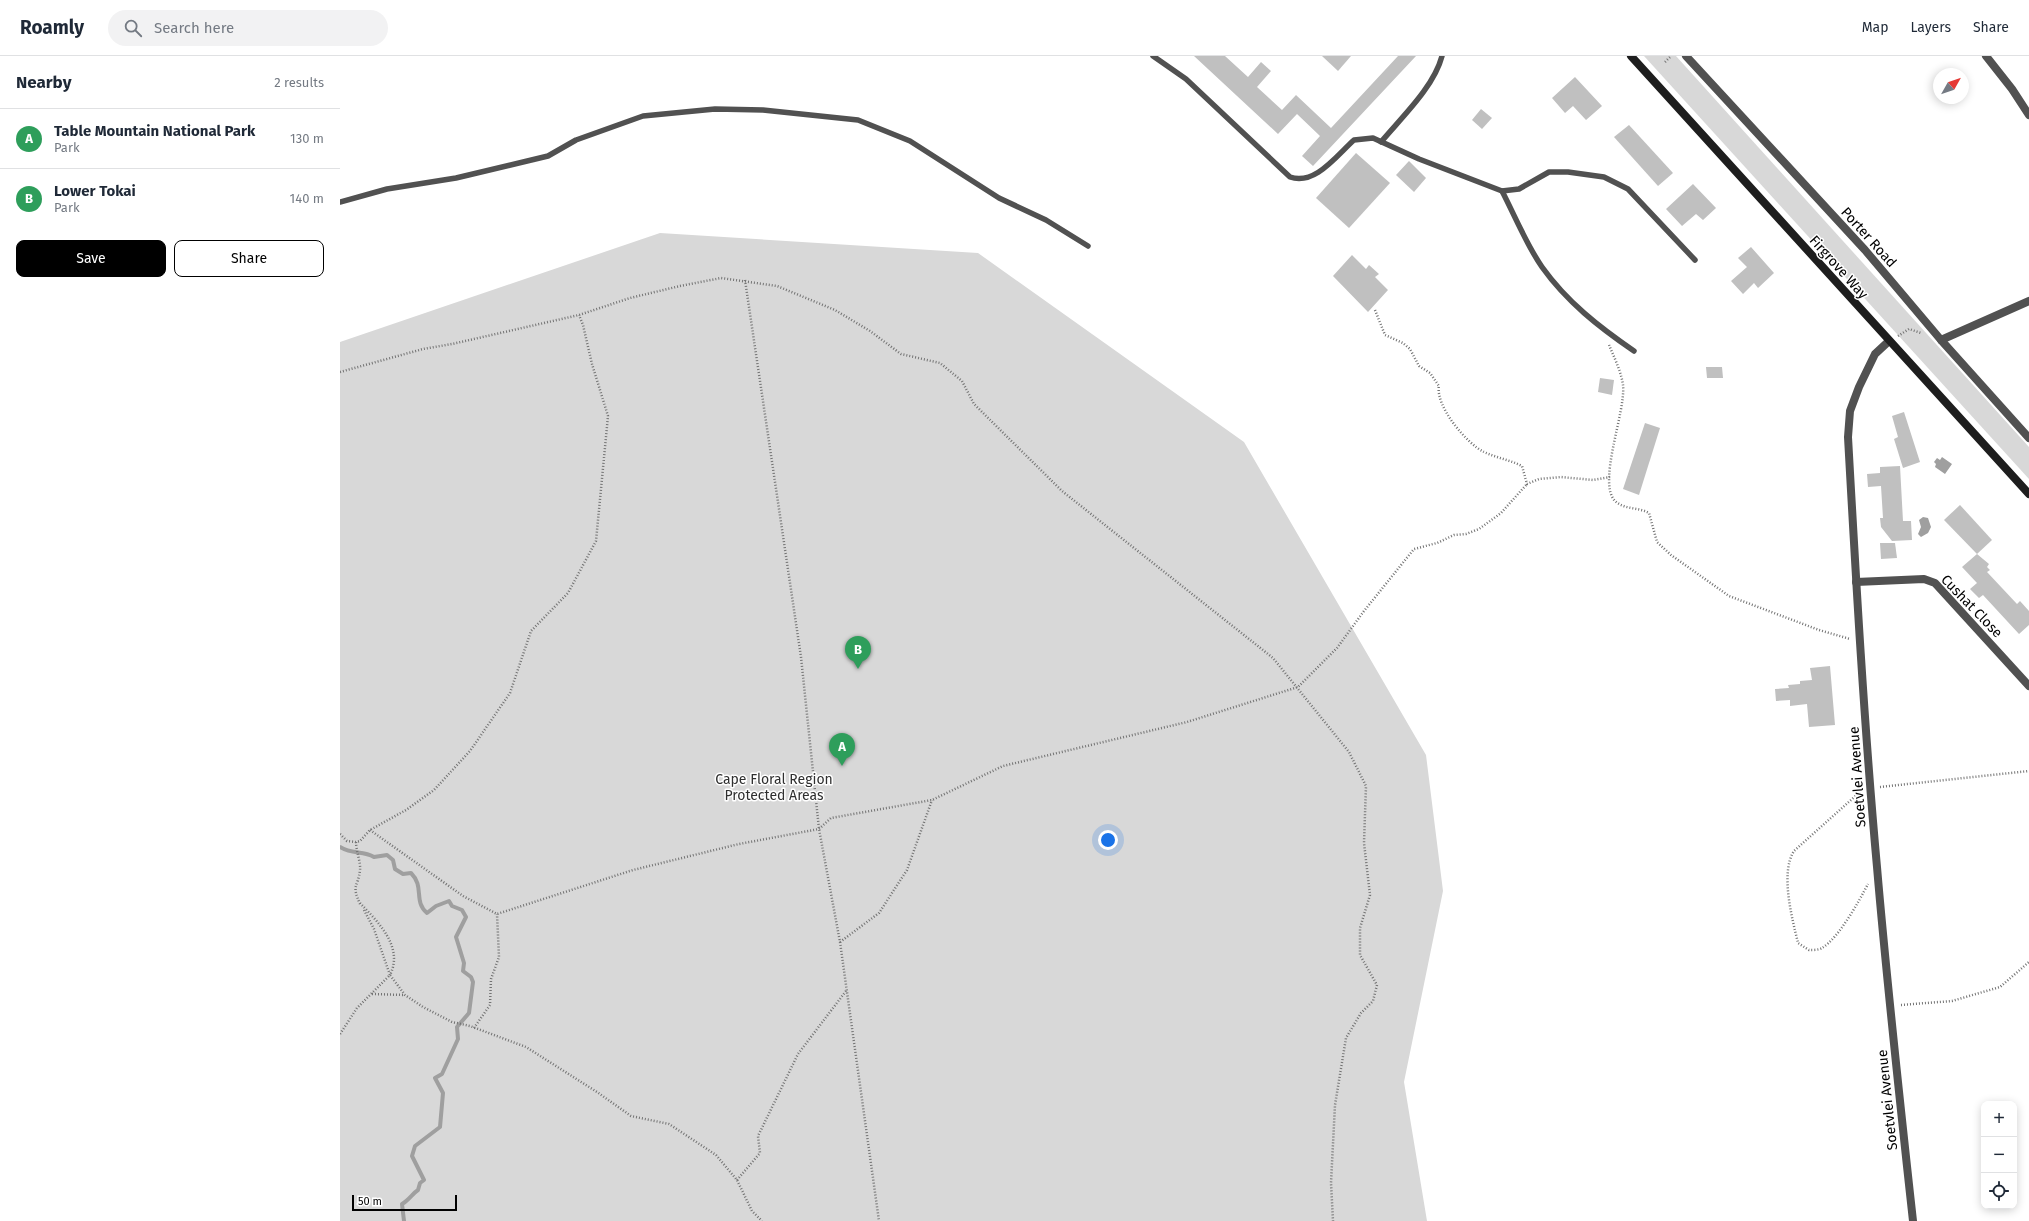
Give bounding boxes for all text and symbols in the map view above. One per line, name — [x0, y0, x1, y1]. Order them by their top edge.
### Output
search box — [108, 10, 388, 46]
text: Roamly — [20, 16, 84, 39]
icon: search — [122, 17, 144, 39]
text: Search here — [154, 19, 234, 37]
text: Map — [1862, 19, 1888, 36]
text: Layers — [1910, 19, 1951, 36]
text: Share — [1973, 19, 2009, 36]
north arrow — [1933, 68, 1969, 104]
text: Nearby — [16, 72, 71, 93]
text: 2 results — [274, 75, 324, 90]
text: Table Mountain National Park — [54, 122, 255, 140]
text: A — [25, 131, 33, 146]
text: 130 m — [290, 131, 324, 146]
text: Park — [54, 140, 80, 155]
text: Lower Tokai — [54, 182, 136, 200]
text: B — [25, 191, 33, 206]
text: 140 m — [290, 191, 324, 206]
text: Park — [54, 200, 80, 215]
street label: Porter Road — [1837, 204, 1900, 271]
street label: Firgrove Way — [1806, 232, 1872, 303]
button: Save — [16, 240, 166, 277]
button: Share — [174, 240, 324, 277]
street label: Cushat Close — [1937, 571, 2006, 641]
pin: B — [845, 636, 871, 669]
street label: Soetvlei Avenue — [1845, 726, 1870, 828]
pin: A — [829, 733, 855, 766]
park label: Cape Floral Region Protected Areas — [715, 771, 833, 804]
your location — [1098, 830, 1118, 850]
street label: Soetvlei Avenue — [1874, 1049, 1901, 1151]
map controls — [1981, 1101, 2017, 1209]
button: + — [1981, 1101, 2017, 1137]
button: − — [1981, 1137, 2017, 1173]
button: locate — [1981, 1173, 2017, 1209]
scale bar — [352, 1193, 457, 1212]
text: 50 m — [358, 1195, 382, 1208]

